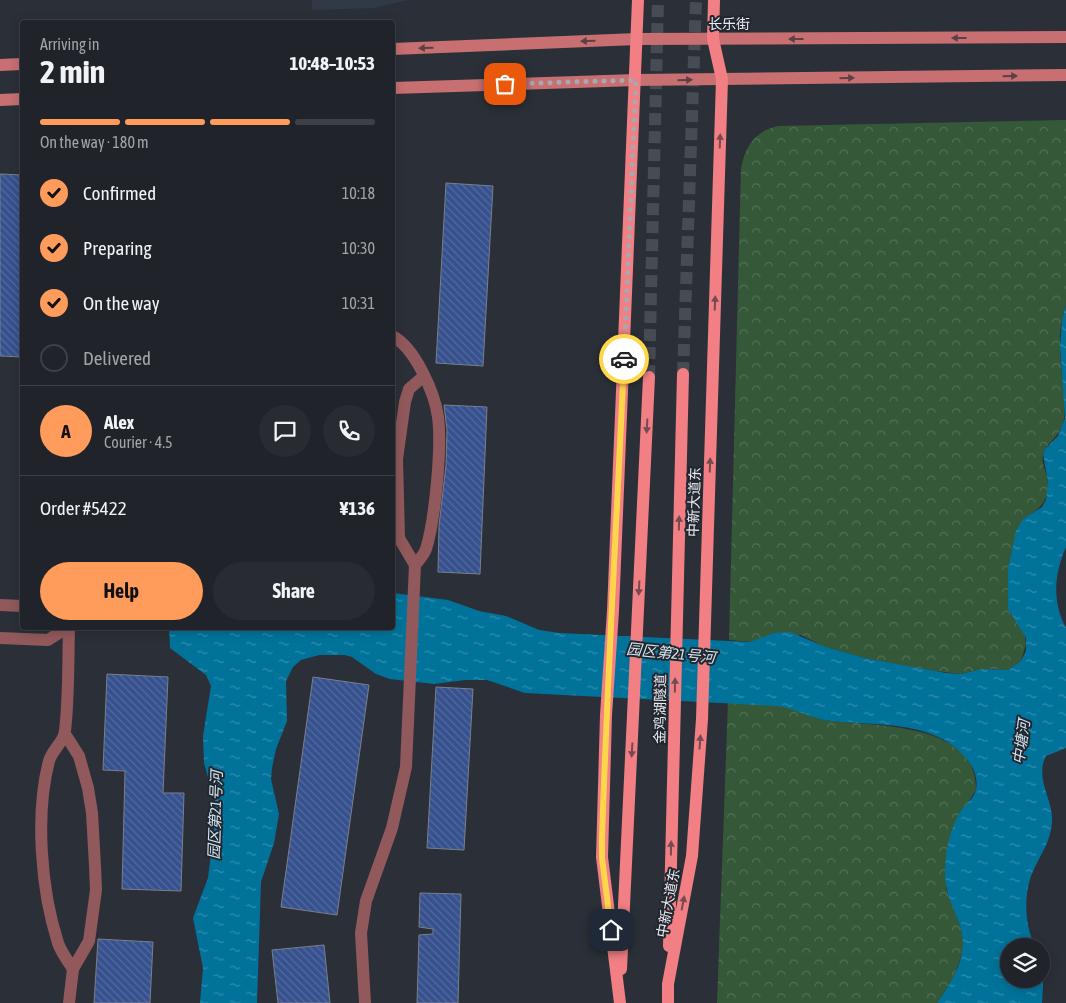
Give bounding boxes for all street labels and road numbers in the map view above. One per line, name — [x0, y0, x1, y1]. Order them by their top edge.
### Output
street label: 长乐街 — [708, 16, 750, 32]
street label: 中新大道东 — [685, 467, 703, 537]
street label: 金鸡湖隧道 — [651, 674, 669, 744]
street label: 中新大道东 — [653, 867, 683, 939]

